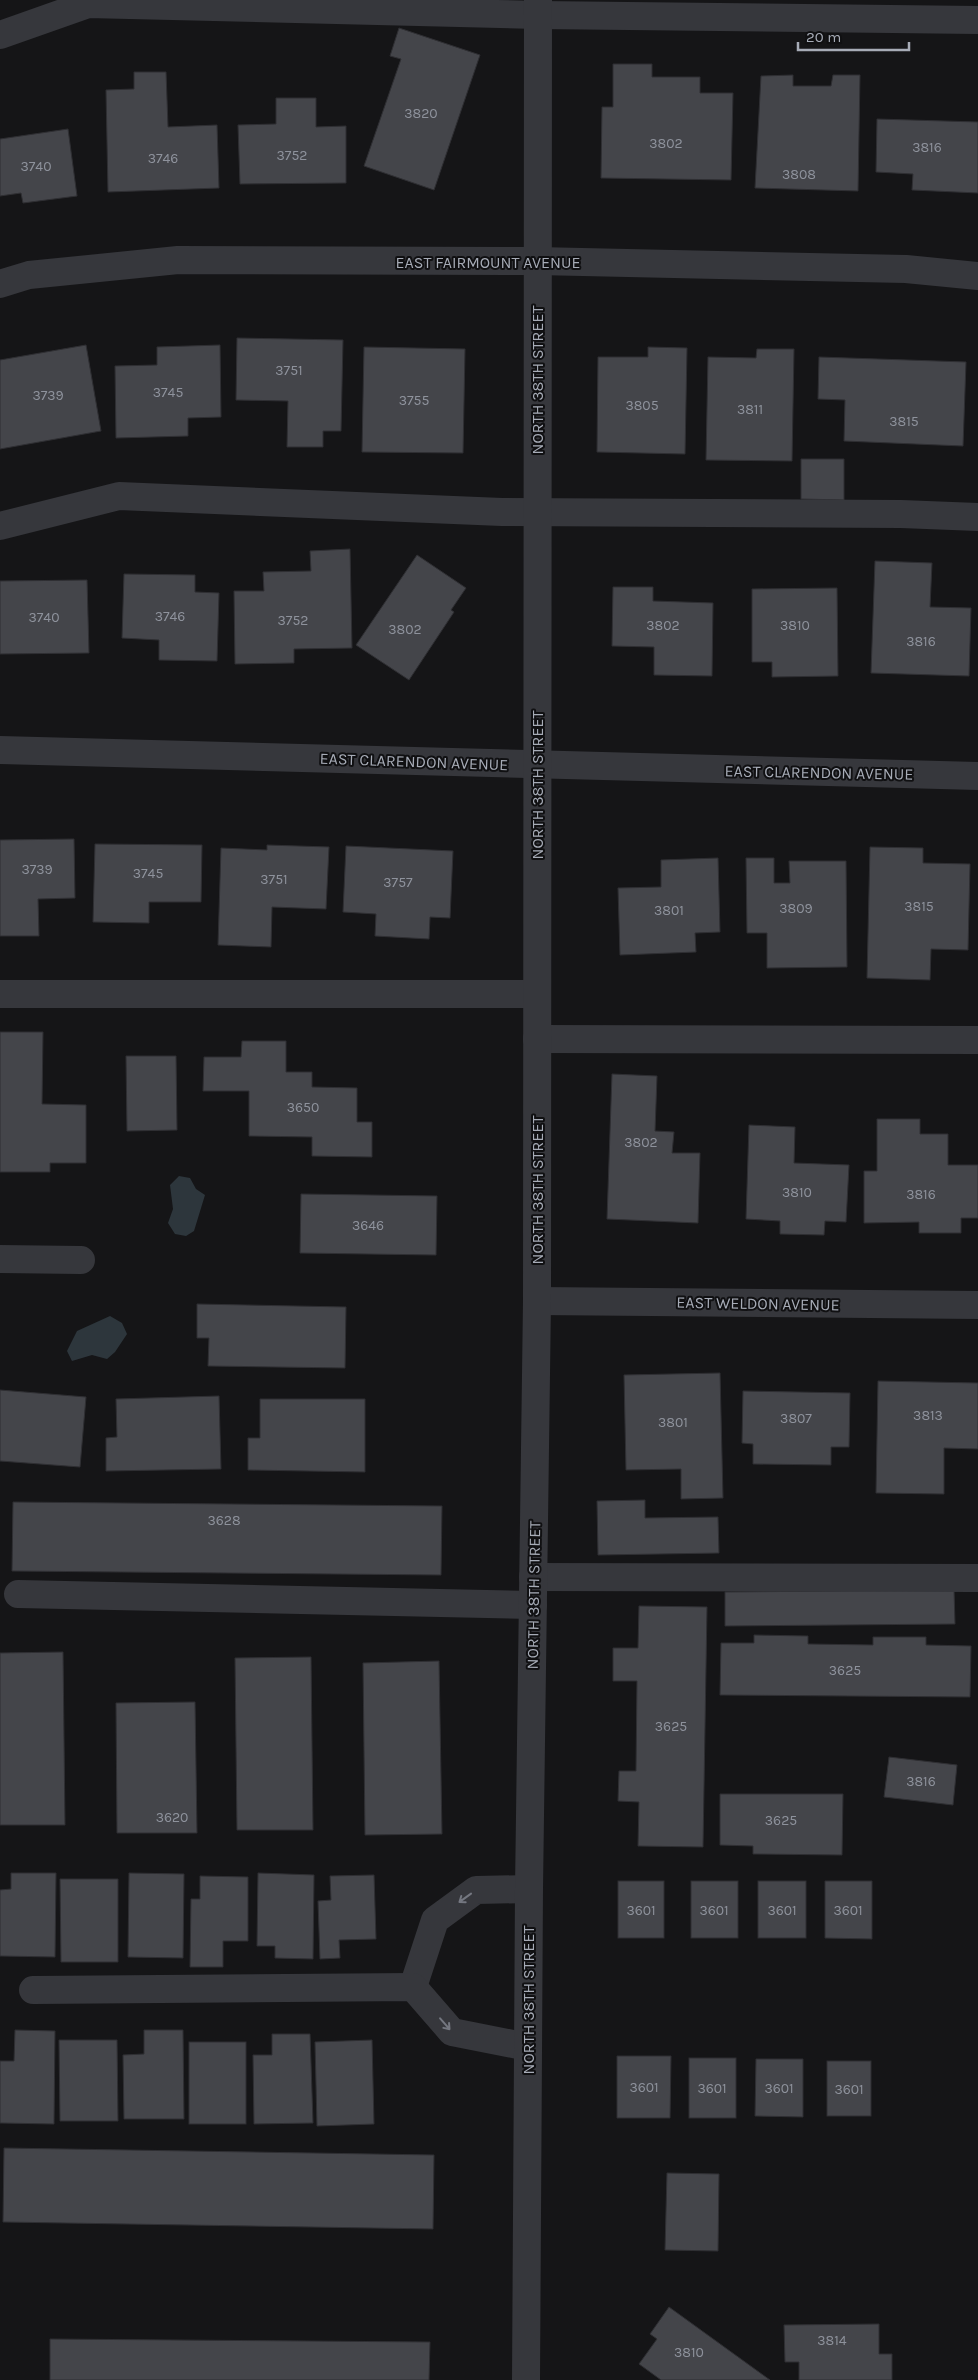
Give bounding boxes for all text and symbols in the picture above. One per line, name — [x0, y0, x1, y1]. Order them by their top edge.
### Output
scale bar — [798, 20, 909, 52]
text: 20 m — [806, 28, 841, 46]
house number: 3820 — [404, 105, 438, 122]
house number: 3802 — [649, 135, 683, 152]
house number: 3816 — [912, 139, 942, 156]
house number: 3752 — [277, 147, 307, 164]
house number: 3746 — [148, 150, 178, 167]
house number: 3740 — [21, 158, 51, 175]
house number: 3808 — [782, 166, 816, 183]
street label: EAST FAIRMOUNT AVENUE — [396, 253, 580, 272]
street label: NORTH 38TH STREET — [528, 306, 547, 454]
house number: 3751 — [275, 362, 303, 379]
house number: 3745 — [153, 384, 183, 401]
house number: 3739 — [32, 387, 64, 404]
house number: 3755 — [399, 392, 429, 409]
house number: 3805 — [625, 397, 659, 414]
house number: 3811 — [737, 401, 763, 418]
house number: 3815 — [889, 413, 919, 430]
house number: 3746 — [155, 608, 185, 625]
house number: 3740 — [29, 609, 59, 626]
house number: 3752 — [278, 612, 308, 629]
house number: 3802 — [646, 617, 680, 634]
house number: 3810 — [780, 617, 810, 634]
house number: 3802 — [388, 621, 422, 638]
house number: 3816 — [906, 633, 936, 650]
street label: NORTH 38TH STREET — [528, 711, 547, 859]
street label: EAST CLARENDON AVENUE — [319, 749, 509, 774]
street label: EAST CLARENDON AVENUE — [725, 761, 913, 784]
house number: 3739 — [21, 861, 53, 878]
house number: 3745 — [133, 865, 163, 882]
house number: 3751 — [260, 871, 288, 888]
house number: 3757 — [383, 874, 413, 891]
house number: 3815 — [904, 898, 934, 915]
house number: 3809 — [779, 900, 813, 917]
house number: 3801 — [654, 902, 684, 919]
house number: 3650 — [287, 1099, 319, 1116]
street label: NORTH 38TH STREET — [528, 1116, 547, 1264]
house number: 3802 — [624, 1134, 658, 1151]
house number: 3810 — [782, 1184, 812, 1201]
house number: 3816 — [906, 1186, 936, 1203]
house number: 3646 — [352, 1217, 384, 1234]
street label: EAST WELDON AVENUE — [676, 1293, 840, 1314]
house number: 3813 — [913, 1407, 943, 1424]
house number: 3807 — [780, 1410, 812, 1427]
house number: 3801 — [658, 1414, 688, 1431]
house number: 3628 — [208, 1512, 241, 1529]
street label: NORTH 38TH STREET — [523, 1520, 544, 1670]
house number: 3625 — [829, 1662, 861, 1679]
house number: 3625 — [655, 1718, 687, 1735]
house number: 3816 — [906, 1773, 936, 1790]
house number: 3620 — [156, 1809, 188, 1826]
house number: 3625 — [765, 1812, 797, 1829]
one-way arrow — [458, 1893, 472, 1903]
house number: 3601 — [626, 1902, 656, 1919]
house number: 3601 — [699, 1902, 729, 1919]
house number: 3601 — [767, 1902, 797, 1919]
house number: 3601 — [833, 1902, 863, 1919]
street label: NORTH 38TH STREET — [519, 1926, 538, 2074]
one-way arrow — [440, 2017, 451, 2030]
house number: 3601 — [629, 2079, 659, 2096]
house number: 3601 — [697, 2080, 727, 2097]
house number: 3601 — [764, 2080, 794, 2097]
house number: 3601 — [834, 2081, 864, 2098]
house number: 3814 — [817, 2332, 847, 2349]
house number: 3810 — [674, 2344, 704, 2361]

